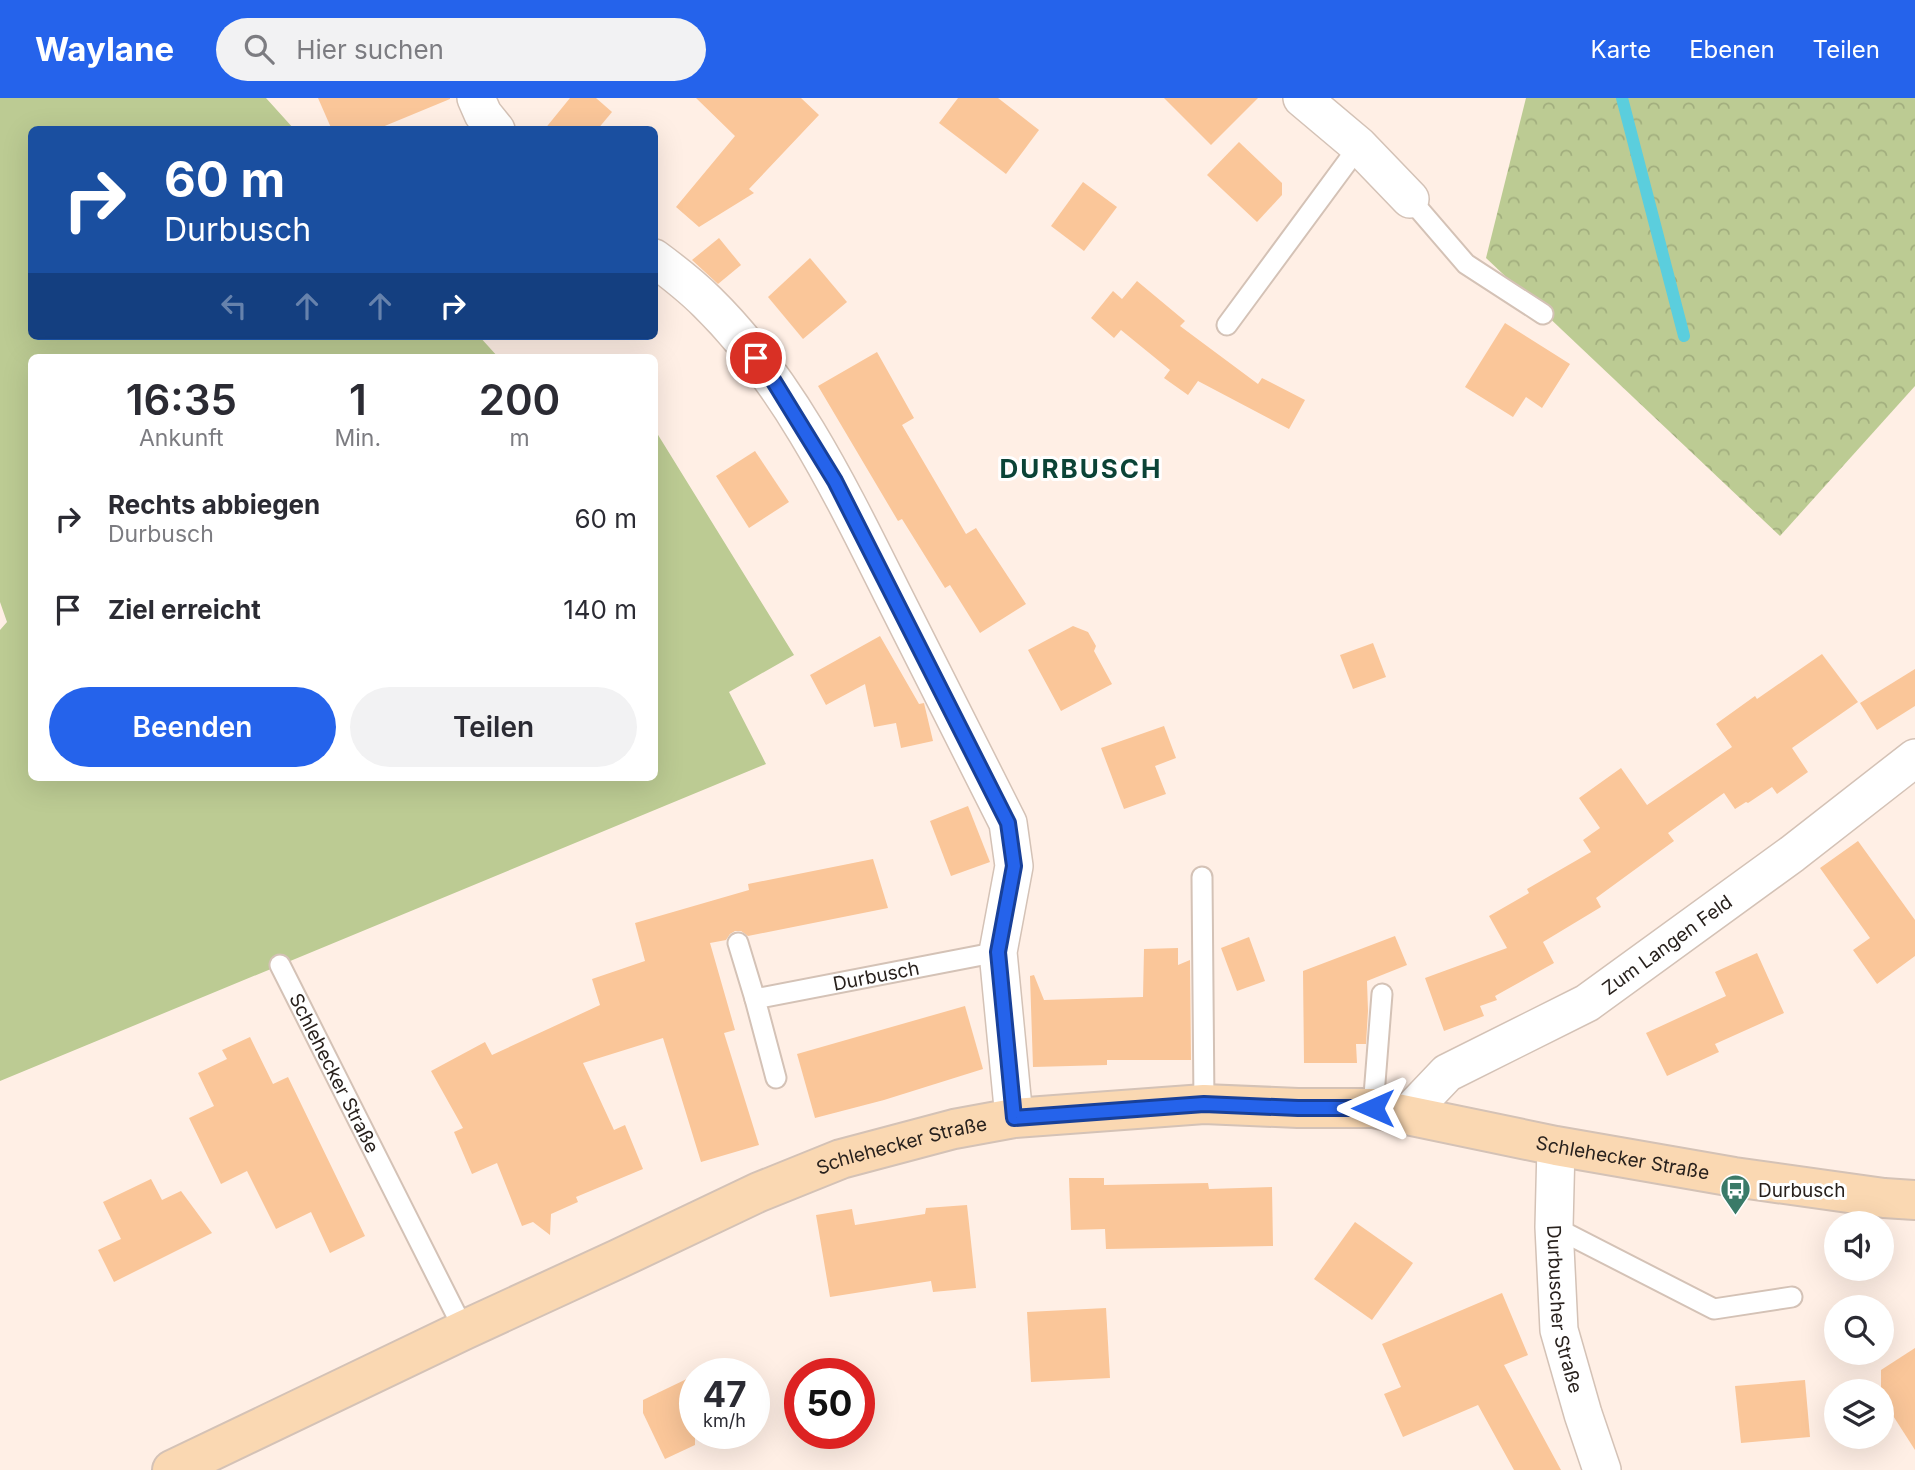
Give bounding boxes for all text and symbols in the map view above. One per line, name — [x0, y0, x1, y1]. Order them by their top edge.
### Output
search box — [216, 18, 706, 81]
text: Waylane — [35, 29, 174, 69]
icon: search — [240, 30, 278, 68]
text: Hier suchen — [296, 34, 444, 65]
text: Karte — [1591, 35, 1651, 64]
text: Ebenen — [1689, 35, 1775, 64]
text: Teilen — [1813, 35, 1880, 64]
text: 60 m — [164, 150, 285, 209]
icon: right — [49, 154, 140, 245]
text: Durbusch — [164, 210, 311, 249]
icon: left — [215, 287, 253, 325]
icon: ahead — [288, 287, 326, 325]
icon: ahead — [361, 287, 399, 325]
icon: right — [434, 287, 472, 325]
pin — [726, 328, 786, 388]
icon: arrive — [737, 339, 775, 377]
text: 16:35 — [126, 374, 237, 425]
text: 1 — [349, 374, 367, 425]
text: 200 — [479, 374, 560, 425]
text: Ankunft — [139, 424, 224, 452]
text: Min. — [335, 424, 381, 452]
text: m — [509, 424, 530, 452]
district label: DURBUSCH — [1000, 453, 1162, 484]
text: Rechts abbiegen — [108, 489, 320, 520]
icon: right — [49, 500, 87, 538]
text: 60 m — [574, 503, 637, 534]
text: Durbusch — [108, 520, 214, 548]
icon: arrive — [49, 591, 87, 629]
text: Ziel erreicht — [108, 594, 261, 625]
text: 140 m — [563, 594, 637, 625]
button: Beenden — [49, 687, 336, 767]
button: Teilen — [350, 687, 637, 767]
street label: Zum Langen Feld — [1598, 890, 1736, 1000]
street label: Durbusch — [831, 956, 921, 995]
street label: Schlehecker Straße — [285, 989, 384, 1157]
position arrow — [1336, 1071, 1410, 1145]
street label: Schlehecker Straße — [813, 1112, 989, 1179]
street label: Schlehecker Straße — [1534, 1131, 1711, 1184]
bus stop icon: Durbusch — [1718, 1173, 1752, 1217]
place label: Durbusch — [1758, 1179, 1845, 1202]
map controls — [1824, 1211, 1894, 1449]
button: sound — [1824, 1211, 1894, 1281]
street label: Durbuscher Straße — [1542, 1224, 1588, 1396]
button: search — [1824, 1295, 1894, 1365]
speed limit sign: 50 — [784, 1358, 875, 1449]
text: 47 — [702, 1373, 747, 1415]
button: layers — [1824, 1379, 1894, 1449]
text: km/h — [703, 1410, 746, 1431]

